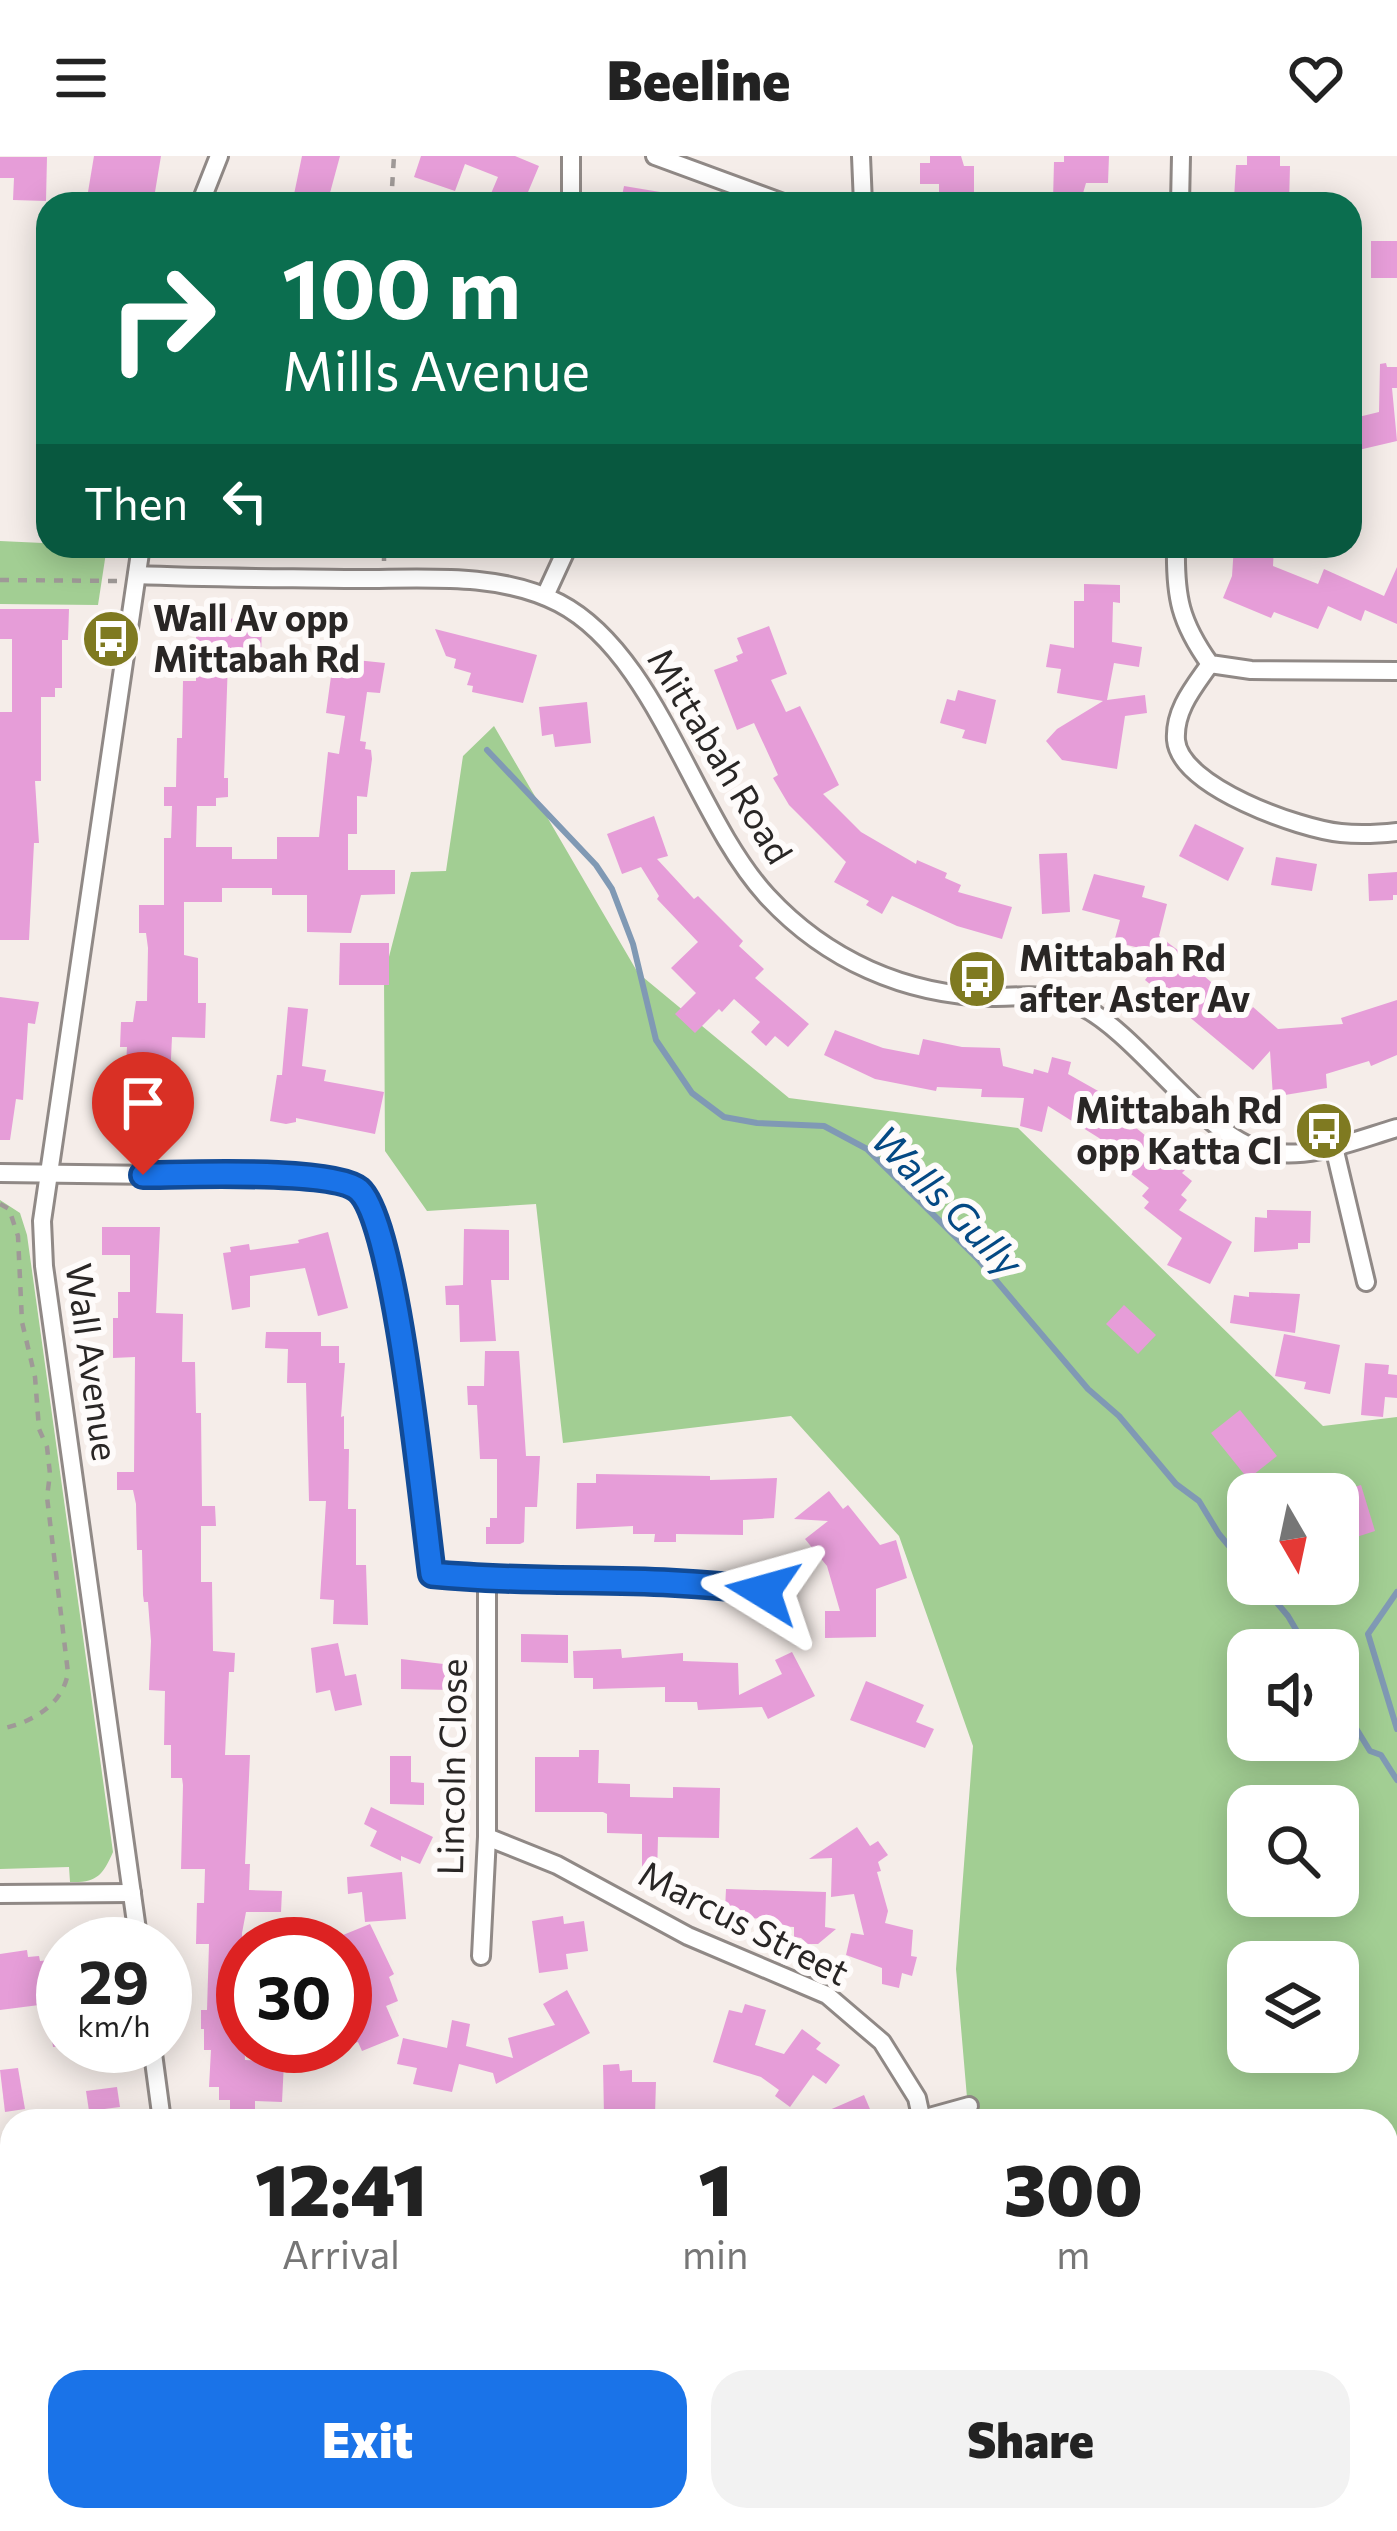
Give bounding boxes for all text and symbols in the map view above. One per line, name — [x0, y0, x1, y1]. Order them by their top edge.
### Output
icon: menu — [48, 45, 114, 111]
text: Beeline — [607, 45, 790, 111]
icon: heart — [1283, 45, 1349, 111]
text: 100 m — [282, 234, 521, 336]
icon: right — [84, 240, 240, 396]
text: Mills Avenue — [282, 336, 590, 402]
icon: left — [212, 468, 278, 534]
text: Then — [84, 474, 188, 529]
place label: Wall Av opp Mittabah Rd — [153, 594, 360, 679]
bus stop icon: Wall Av opp Mittabah Rd — [80, 608, 142, 670]
street label: Mittabah Road — [640, 639, 803, 871]
place label: Mittabah Rd after Aster Av — [1019, 934, 1251, 1019]
bus stop icon: Mittabah Rd after Aster Av — [946, 948, 1008, 1010]
pin — [92, 1052, 194, 1175]
icon: arrive — [110, 1070, 176, 1136]
place label: Mittabah Rd opp Katta Cl — [1075, 1086, 1282, 1171]
bus stop icon: Mittabah Rd opp Katta Cl — [1293, 1100, 1355, 1162]
water label: Walls Gully — [863, 1114, 1035, 1286]
street label: Wall Avenue — [58, 1260, 130, 1463]
north arrow — [1227, 1473, 1359, 1605]
map controls — [1227, 1473, 1359, 2073]
position arrow — [700, 1528, 826, 1654]
button: sound — [1227, 1629, 1359, 1761]
street label: Lincoln Close — [426, 1658, 474, 1876]
button: search — [1227, 1785, 1359, 1917]
street label: Marcus Street — [633, 1849, 857, 1993]
speed limit sign: 30 — [216, 1917, 372, 2073]
button: layers — [1227, 1941, 1359, 2073]
text: 29 — [79, 1943, 149, 2016]
text: km/h — [78, 2006, 150, 2043]
text: 12:41 — [255, 2143, 427, 2231]
text: 1 — [698, 2143, 732, 2231]
text: 300 — [1004, 2143, 1143, 2231]
text: Arrival — [282, 2229, 400, 2277]
text: min — [682, 2229, 748, 2277]
text: m — [1056, 2229, 1090, 2277]
button: Exit — [48, 2370, 687, 2508]
button: Share — [711, 2370, 1350, 2508]

